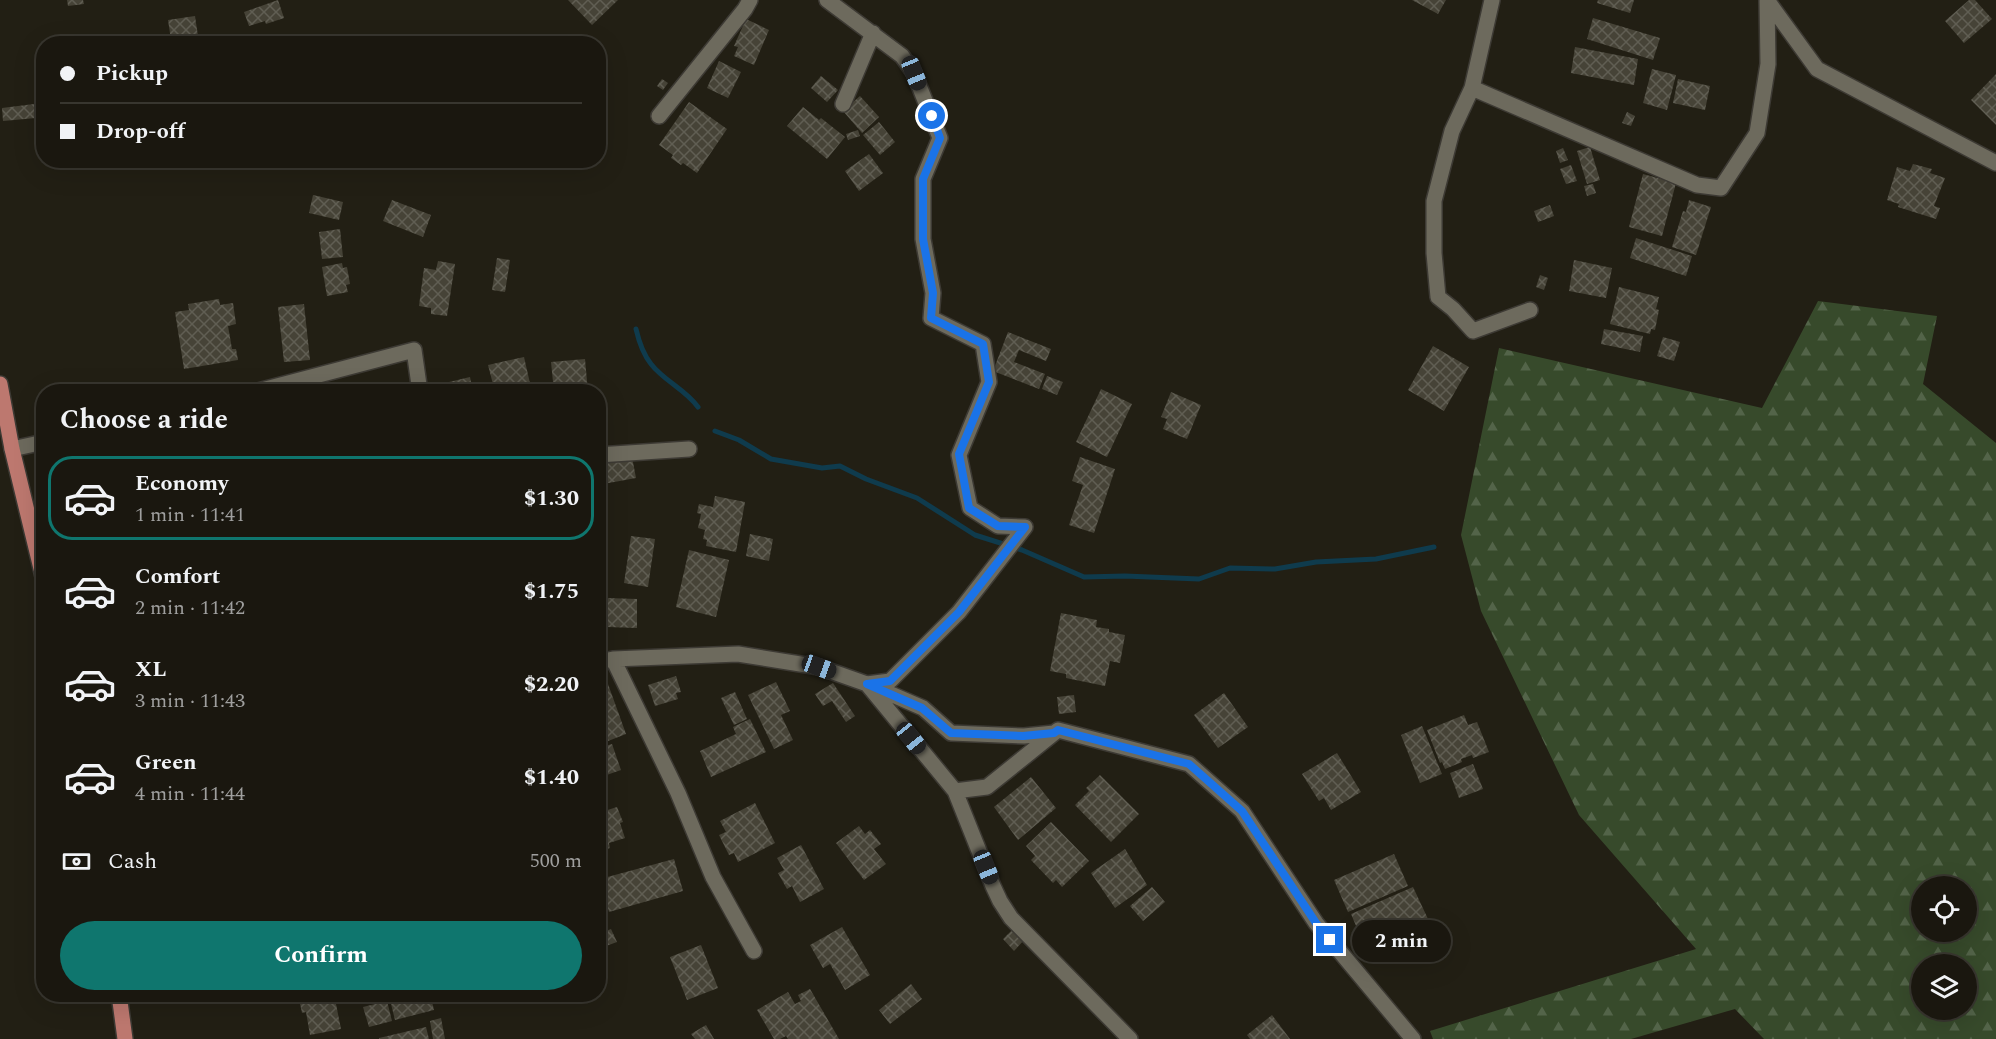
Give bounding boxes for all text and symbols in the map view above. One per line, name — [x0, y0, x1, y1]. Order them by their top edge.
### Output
car — [899, 53, 929, 93]
text: Pickup — [96, 57, 168, 90]
route start — [918, 102, 945, 129]
text: Drop-off — [96, 115, 185, 148]
text: Choose a ride — [60, 399, 228, 441]
text: Economy — [135, 467, 228, 500]
icon: car — [63, 471, 117, 525]
text: $1.30 — [524, 482, 579, 515]
text: 1 min · 11:41 — [135, 500, 245, 530]
text: Comfort — [135, 560, 220, 593]
icon: car — [63, 564, 117, 618]
text: $1.75 — [524, 575, 579, 608]
text: 2 min · 11:42 — [135, 593, 245, 623]
car — [799, 652, 839, 682]
text: XL — [135, 653, 166, 686]
icon: car — [63, 657, 117, 711]
text: $2.20 — [524, 668, 579, 701]
text: 3 min · 11:43 — [135, 686, 245, 716]
car — [893, 718, 929, 758]
text: Green — [135, 746, 197, 779]
icon: car — [63, 750, 117, 804]
text: $1.40 — [524, 761, 579, 794]
text: 4 min · 11:44 — [135, 779, 245, 809]
icon: cash — [60, 845, 93, 878]
text: Cash — [108, 845, 157, 878]
text: 500 m — [530, 846, 582, 876]
car — [971, 847, 1001, 887]
map controls — [1911, 876, 1977, 1020]
button: locate — [1911, 876, 1977, 942]
callout: 2 min — [1351, 919, 1450, 961]
button: Confirm — [60, 921, 582, 990]
route end — [1316, 926, 1343, 953]
text: 2 min — [1375, 926, 1428, 956]
button: layers — [1911, 954, 1977, 1020]

